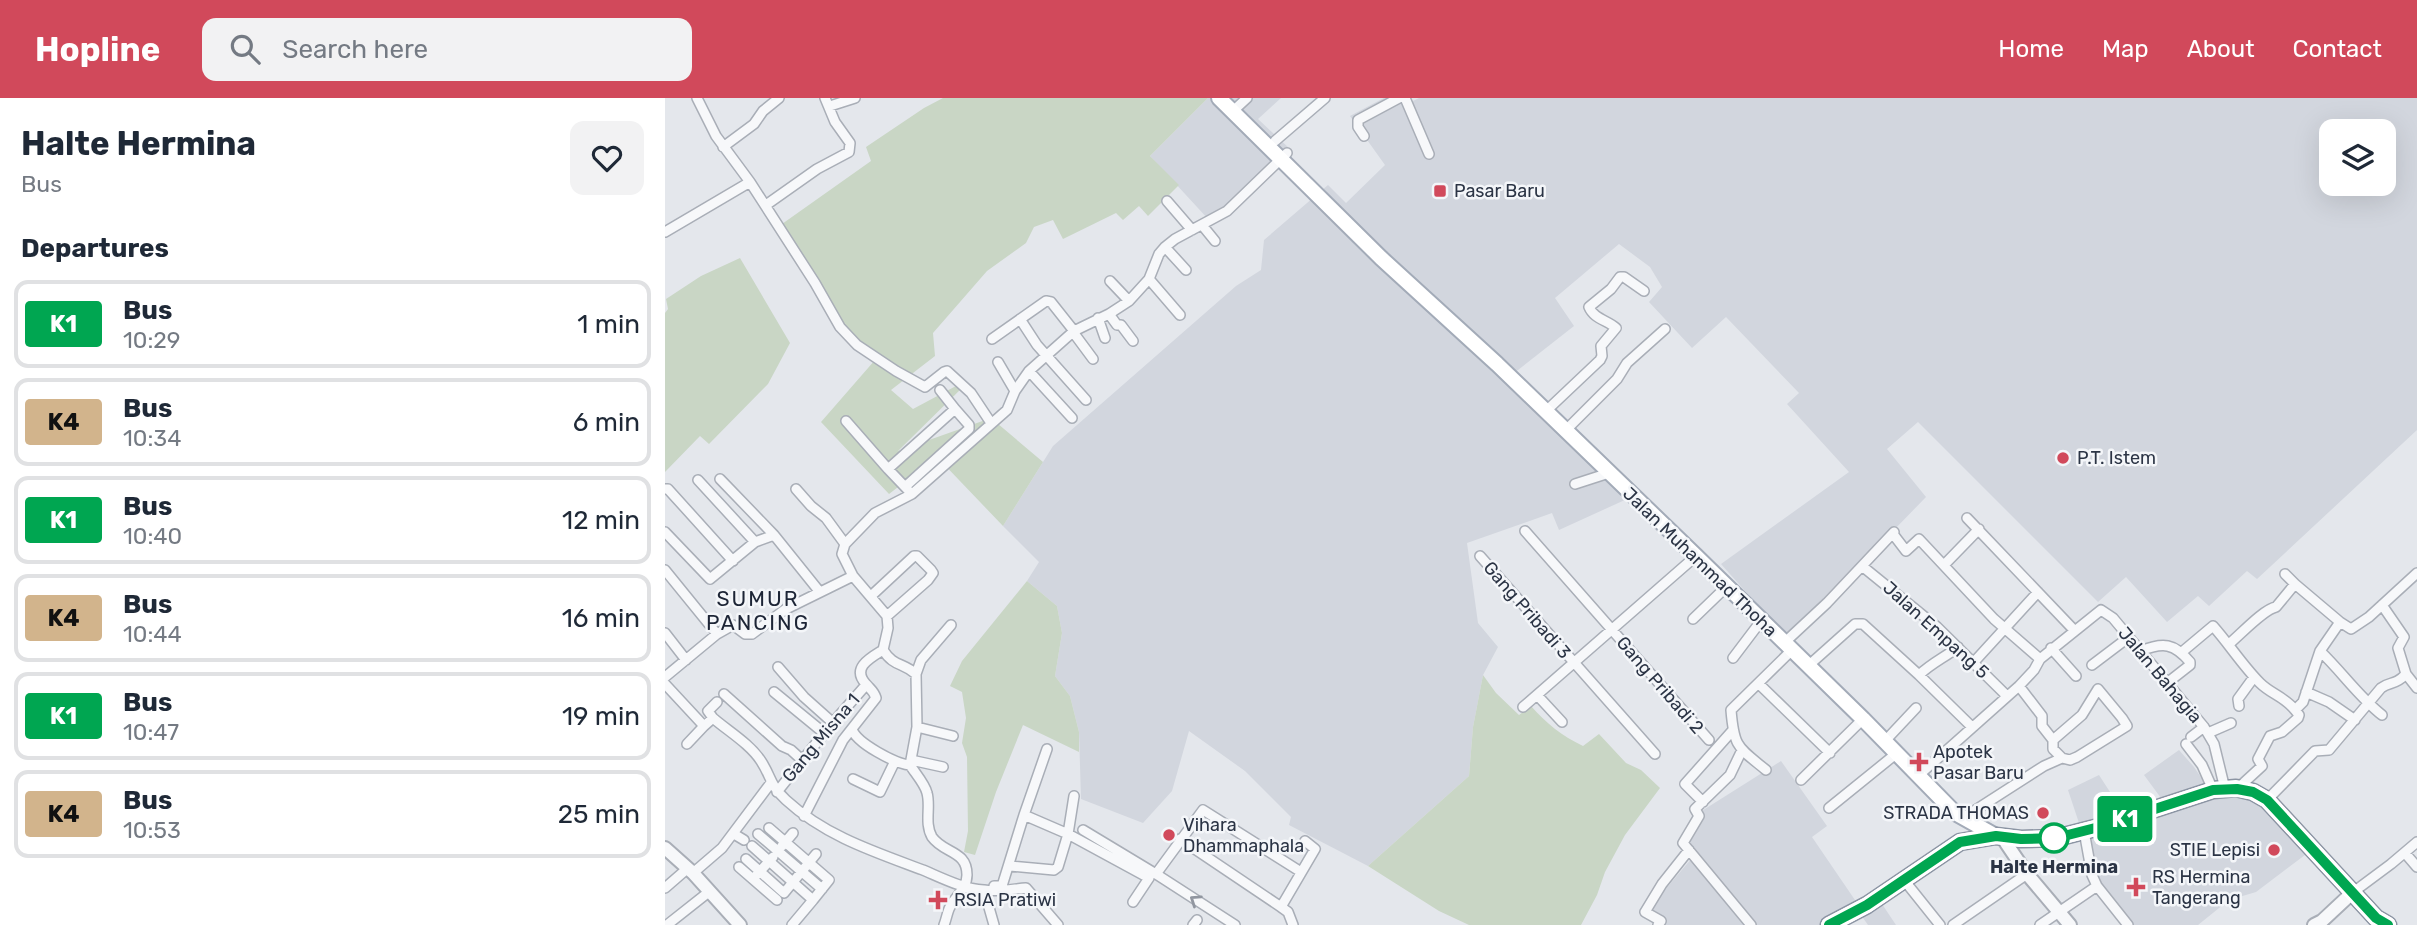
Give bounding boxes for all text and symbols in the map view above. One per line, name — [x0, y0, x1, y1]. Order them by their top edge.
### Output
search box — [202, 18, 692, 81]
text: Hopline — [35, 30, 160, 69]
icon: search — [226, 30, 264, 68]
text: Search here — [282, 34, 428, 65]
text: Home — [1998, 35, 2064, 63]
text: Map — [2102, 35, 2149, 63]
text: About — [2187, 35, 2255, 63]
text: Contact — [2293, 35, 2382, 63]
map controls — [2319, 119, 2396, 196]
button: layers — [2319, 119, 2396, 196]
button: heart — [570, 121, 644, 195]
text: Halte Hermina — [21, 124, 256, 163]
text: Bus — [21, 170, 62, 198]
place label: Pasar Baru — [1454, 180, 1545, 202]
marker: Pasar Baru — [1432, 183, 1448, 199]
text: Departures — [21, 233, 169, 264]
text: Bus — [123, 295, 172, 326]
text: 1 min — [577, 309, 640, 340]
text: K1 — [50, 310, 77, 338]
text: 10:29 — [123, 326, 180, 354]
text: Bus — [123, 393, 172, 424]
text: 6 min — [573, 407, 640, 438]
text: K4 — [47, 408, 80, 436]
text: 10:34 — [123, 424, 181, 452]
place label: P.T. Istem — [2077, 447, 2156, 469]
marker: P.T. Istem — [2055, 450, 2071, 466]
street label: Jalan Muhammad Thoha — [1618, 483, 1782, 641]
text: Bus — [123, 491, 172, 522]
text: 12 min — [562, 505, 640, 536]
text: K1 — [50, 506, 77, 534]
text: 10:40 — [123, 522, 182, 550]
street label: Gang Pribadi 3 — [1479, 557, 1575, 663]
street label: Jalan Empang 5 — [1878, 577, 1994, 683]
district label: SUMUR PANCING — [706, 586, 810, 635]
text: Bus — [123, 589, 172, 620]
text: 16 min — [562, 603, 640, 634]
text: K4 — [47, 604, 80, 632]
text: 10:44 — [123, 620, 182, 648]
street label: Jalan Bahagia — [2113, 622, 2207, 728]
street label: Gang Pribadi 2 — [1612, 632, 1708, 738]
text: Bus — [123, 687, 172, 718]
street label: Gang Misna 1 — [778, 689, 864, 787]
text: 19 min — [562, 701, 640, 732]
text: K1 — [50, 702, 77, 730]
text: 10:47 — [123, 718, 179, 746]
place label: Apotek Pasar Baru — [1933, 741, 2024, 784]
marker: Apotek Pasar Baru — [1911, 754, 1927, 770]
text: Bus — [123, 785, 172, 816]
line badge: K1 — [2093, 796, 2157, 842]
text: 25 min — [558, 799, 640, 830]
text: K4 — [47, 800, 80, 828]
place label: STRADA THOMAS — [1883, 802, 2029, 824]
marker: STRADA THOMAS — [2035, 805, 2051, 821]
text: K1 — [2111, 805, 2139, 833]
place label: Vihara Dhammaphala — [1183, 814, 1304, 857]
text: 10:53 — [123, 816, 181, 844]
marker: Halte Hermina — [2039, 823, 2069, 853]
marker: Vihara Dhammaphala — [1161, 827, 1177, 843]
place label: STIE Lepisi — [2170, 839, 2260, 861]
marker: STIE Lepisi — [2266, 842, 2282, 858]
place label: Halte Hermina — [1990, 856, 2118, 878]
place label: RS Hermina Tangerang — [2152, 866, 2250, 909]
marker: RS Hermina Tangerang — [2126, 877, 2146, 897]
place label: RSIA Pratiwi — [954, 889, 1056, 911]
marker: RSIA Pratiwi — [928, 890, 948, 910]
one-way arrow — [1190, 896, 1203, 908]

